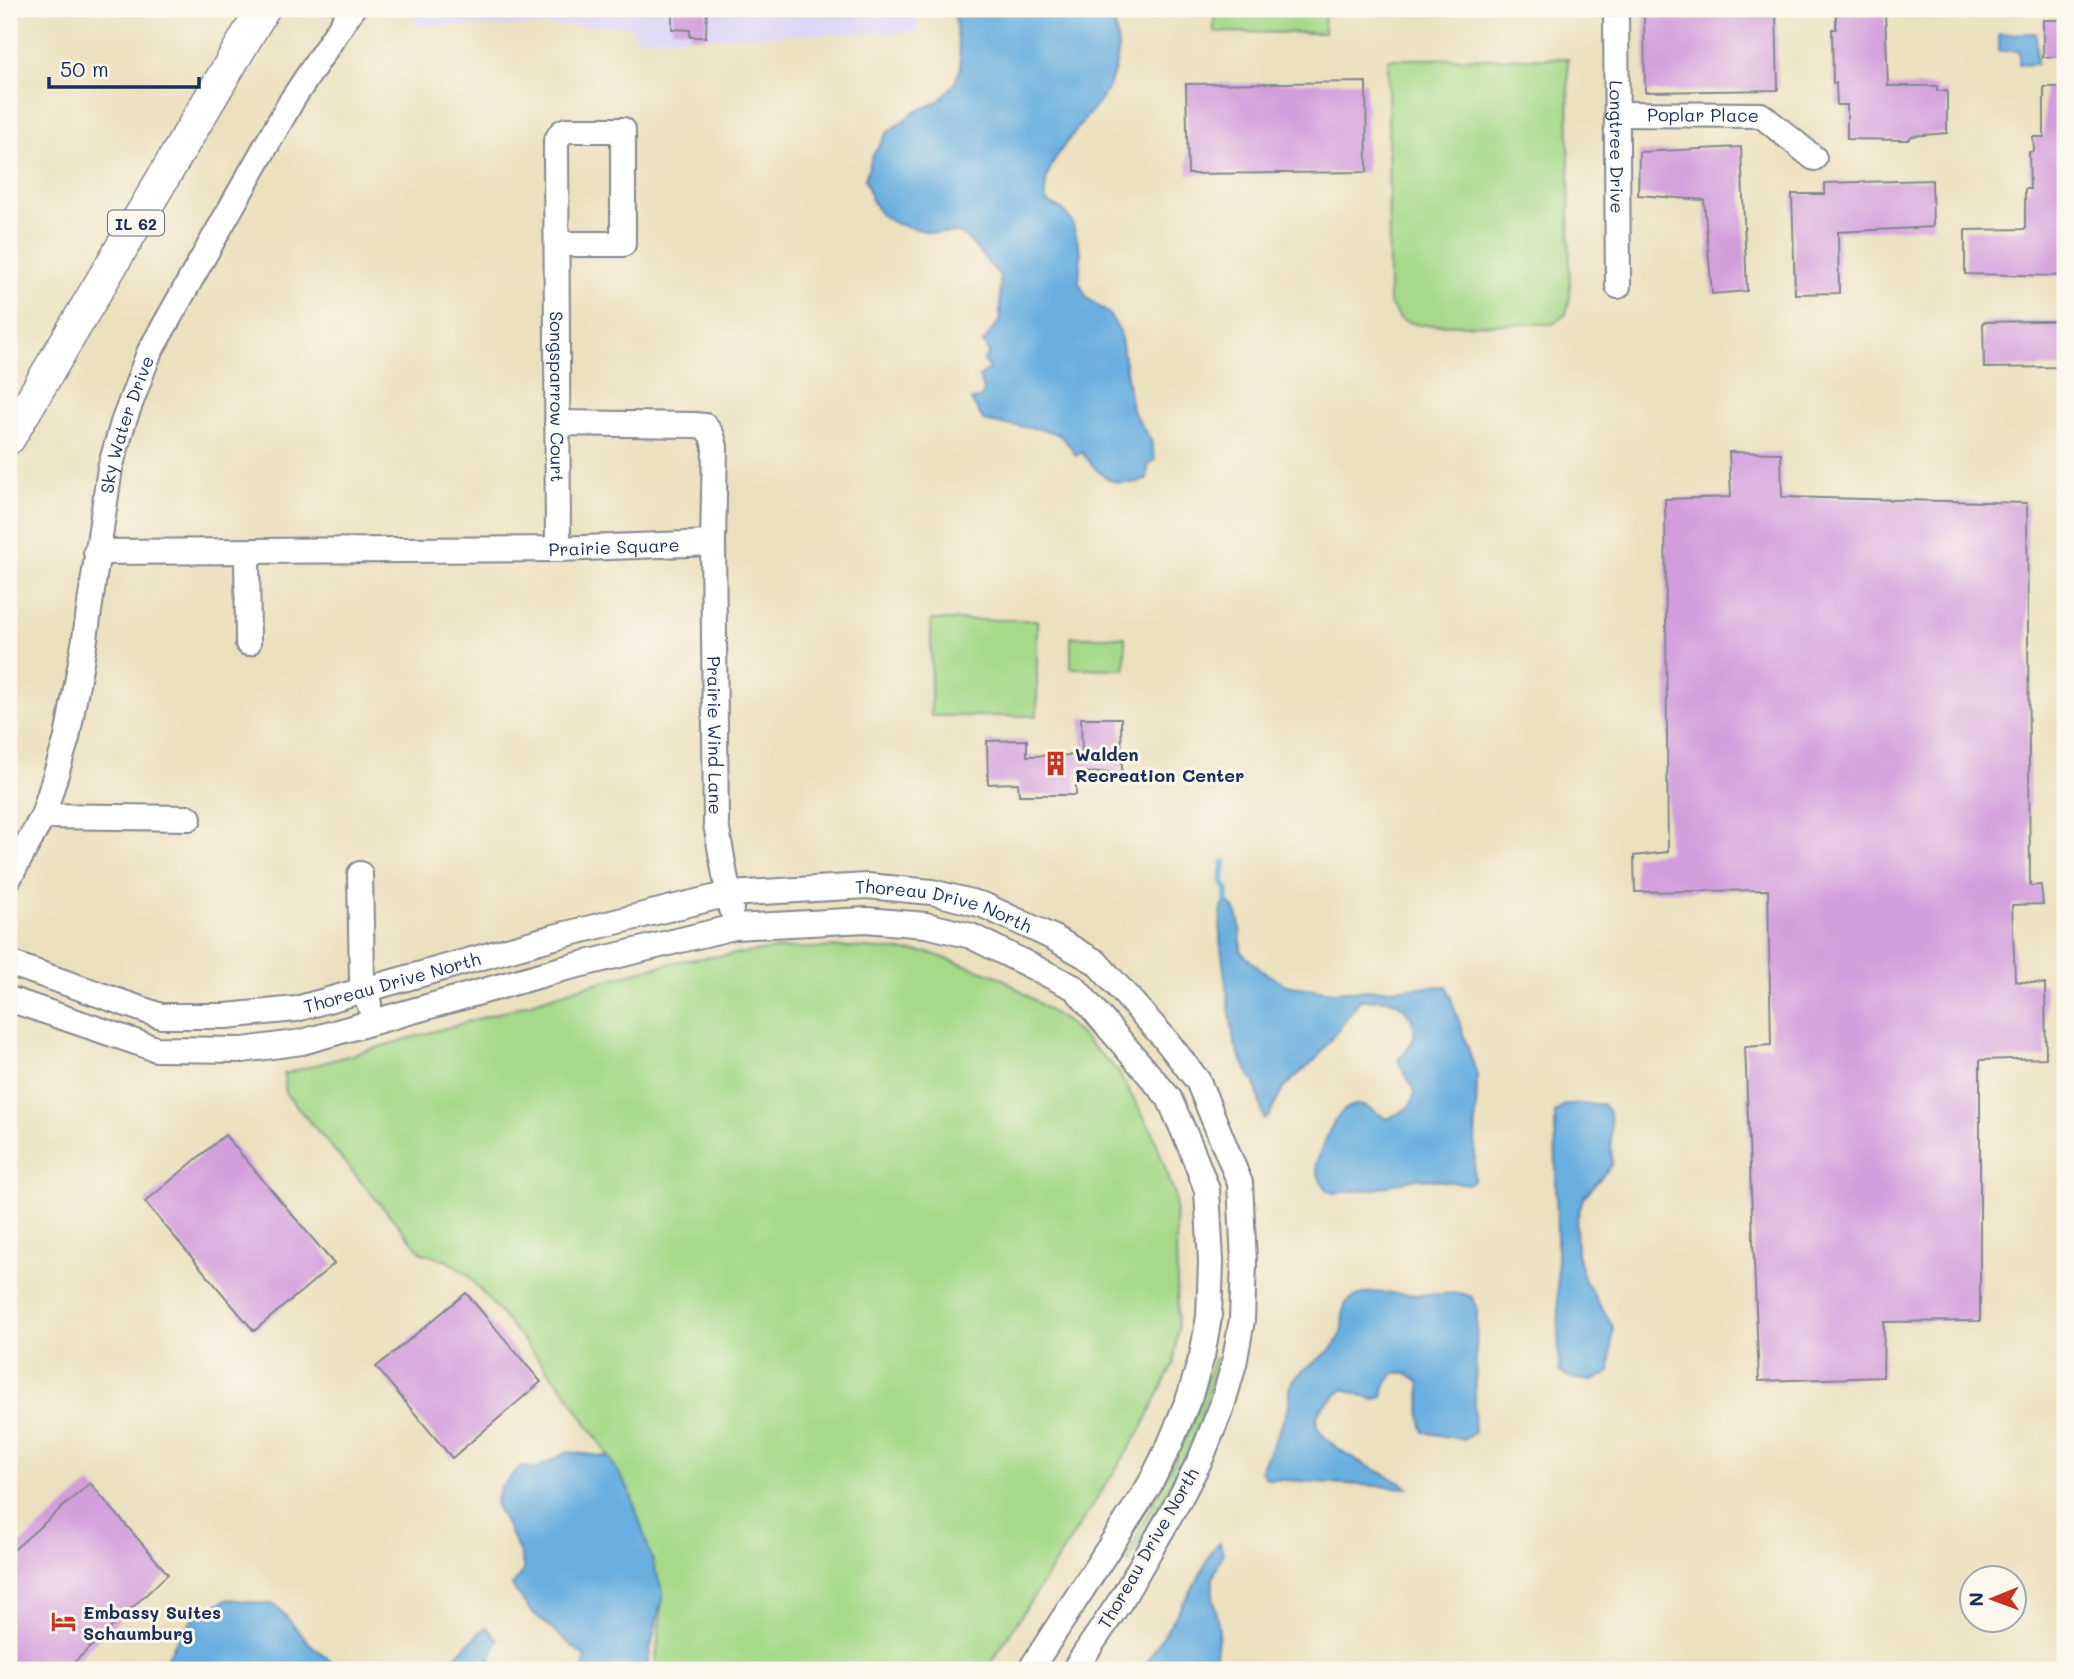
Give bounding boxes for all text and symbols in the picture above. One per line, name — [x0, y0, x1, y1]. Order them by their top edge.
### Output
scale bar — [49, 46, 200, 90]
text: 50 m — [60, 55, 109, 82]
street label: Longtree Drive — [1605, 80, 1629, 214]
street label: Poplar Place — [1647, 102, 1759, 127]
road number: IL 62 — [108, 210, 164, 236]
street label: Songsparrow Court — [545, 311, 570, 482]
street label: Sky Water Drive — [94, 352, 159, 495]
street label: Prairie Square — [548, 532, 680, 561]
street label: Prairie Wind Lane — [702, 656, 728, 815]
place label: Walden Recreation Center — [1075, 742, 1244, 787]
building icon: Walden Recreation Center — [1041, 750, 1069, 778]
street label: Thoreau Drive North — [854, 874, 1036, 938]
street label: Thoreau Drive North — [301, 946, 483, 1018]
street label: Thoreau Drive North — [1092, 1463, 1204, 1633]
north arrow — [1958, 1564, 2028, 1634]
text: N — [1963, 1592, 1988, 1607]
place label: Embassy Suites Schaumburg — [83, 1600, 221, 1645]
hotel icon: Embassy Suites Schaumburg — [49, 1608, 77, 1636]

